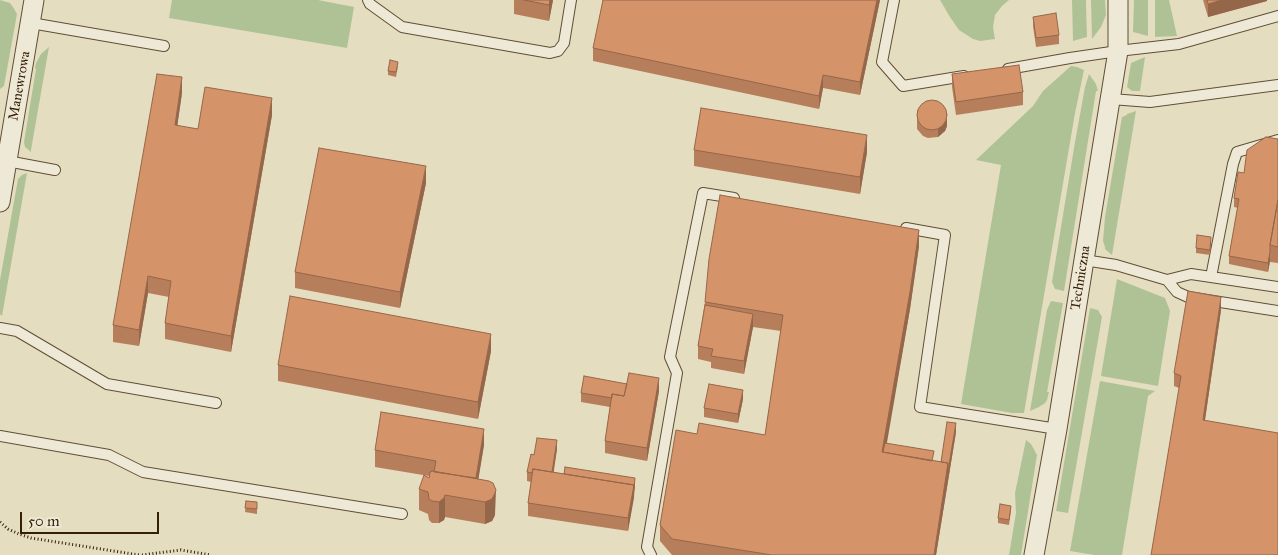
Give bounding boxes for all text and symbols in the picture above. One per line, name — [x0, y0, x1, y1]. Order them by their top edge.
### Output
street label: Manewrowa — [6, 50, 34, 122]
street label: Techniczna — [1068, 244, 1094, 312]
scale bar — [22, 502, 161, 534]
text: 50 m — [28, 512, 60, 530]

